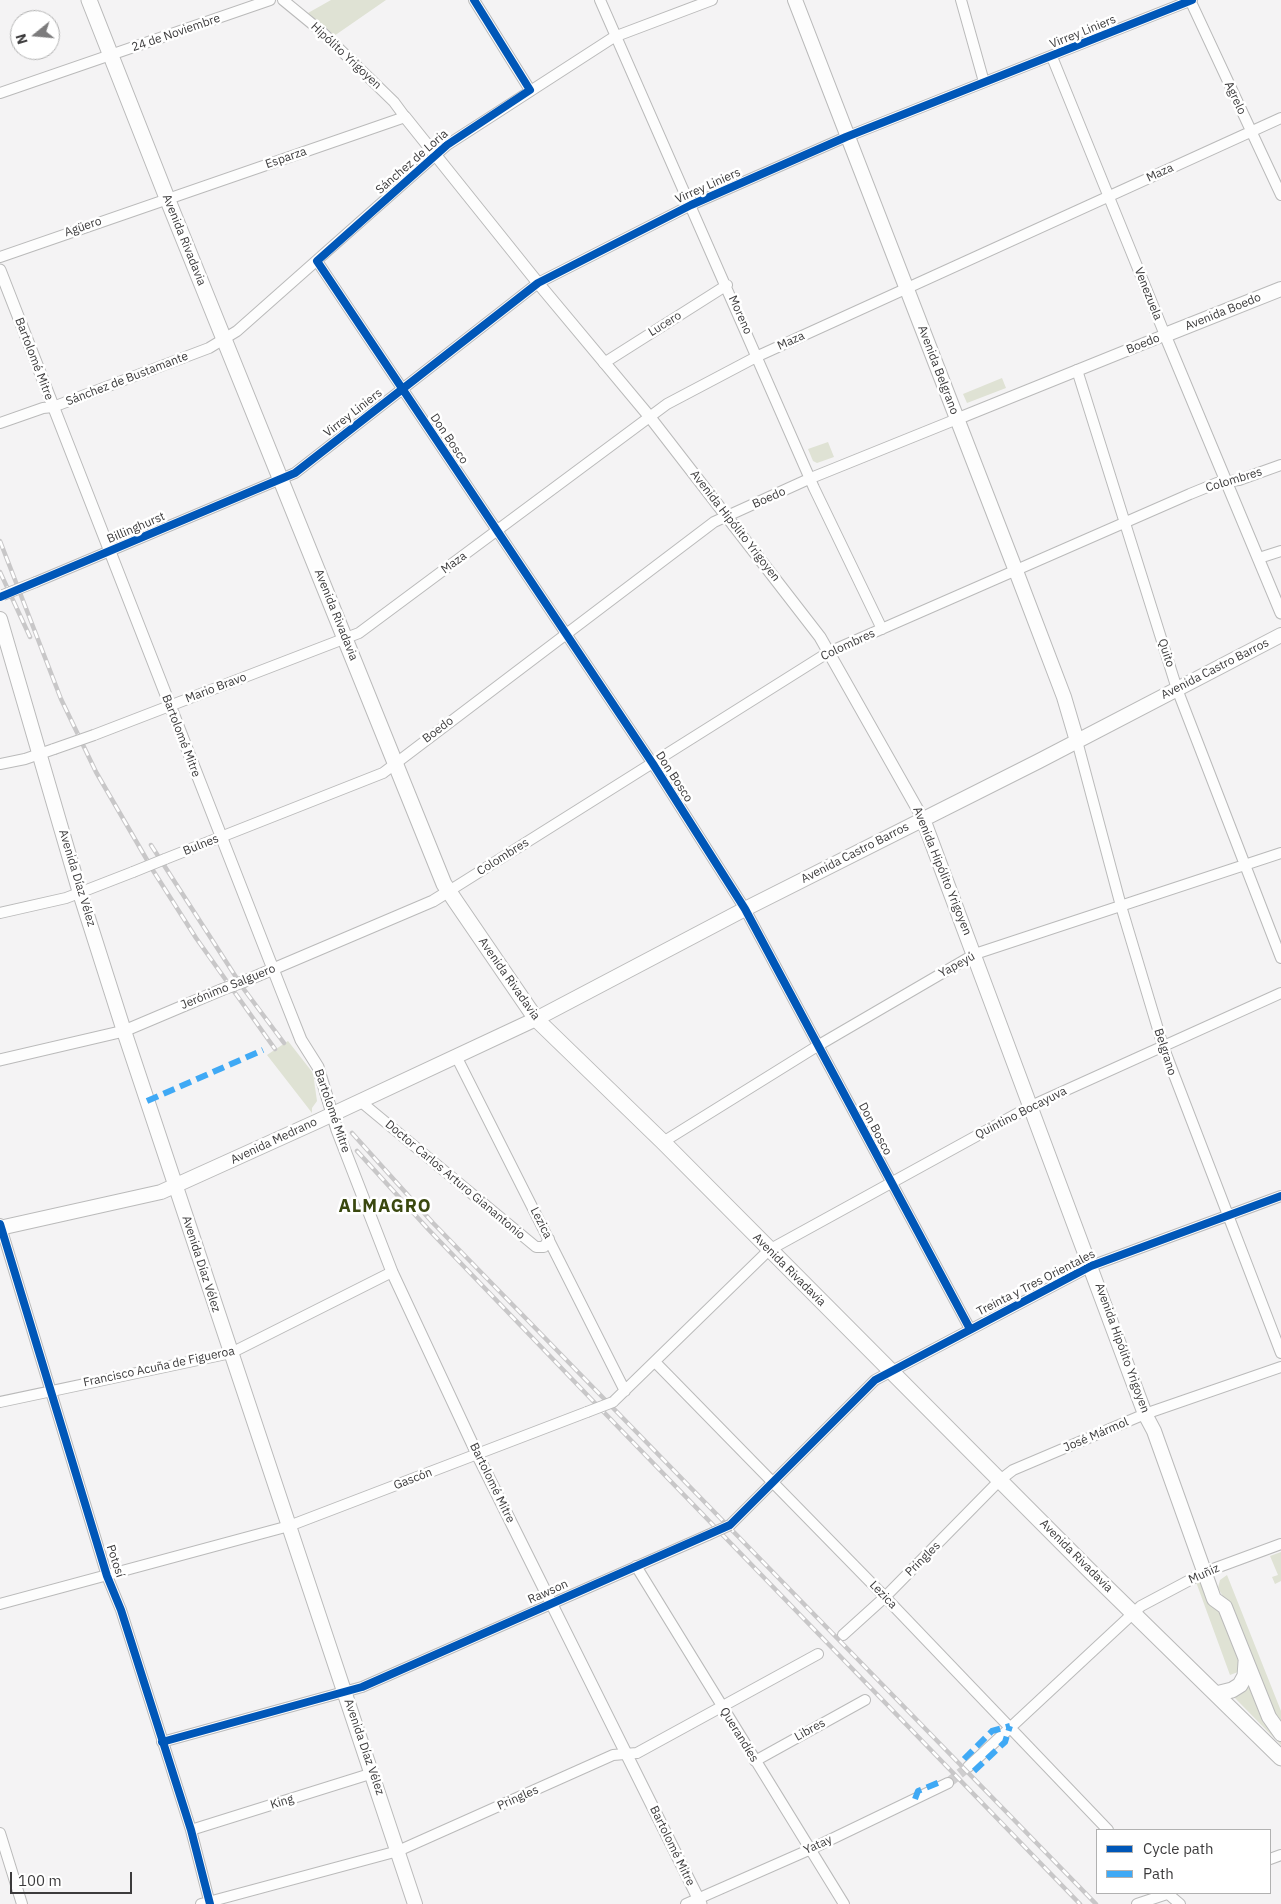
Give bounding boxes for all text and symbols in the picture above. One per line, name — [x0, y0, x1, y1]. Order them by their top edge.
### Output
north arrow — [10, 10, 60, 60]
street label: 24 de Noviembre — [130, 11, 222, 55]
street label: Virrey Liniers — [1048, 12, 1118, 52]
street label: Hipólito Yrigoyen — [308, 20, 384, 92]
text: N — [12, 32, 32, 47]
street label: Agrelo — [1221, 79, 1249, 117]
street label: Sánchez de Loria — [373, 127, 451, 197]
street label: Esparza — [264, 144, 308, 172]
street label: Maza — [1144, 161, 1176, 185]
street label: Virrey Liniers — [673, 165, 743, 207]
street label: Avenida Rivadavia — [159, 192, 209, 288]
street label: Agüero — [62, 214, 104, 240]
street label: Venezuela — [1131, 266, 1165, 322]
street label: Avenida Boedo — [1183, 290, 1263, 334]
street label: Moreno — [725, 293, 755, 337]
street label: Lucero — [646, 308, 684, 340]
street label: Bartolomé Mitre — [12, 316, 56, 402]
street label: Avenida Belgrano — [914, 323, 962, 417]
street label: Maza — [775, 329, 807, 353]
street label: Boedo — [1124, 331, 1162, 357]
street label: Sánchez de Bustamante — [64, 349, 190, 409]
street label: Virrey Liniers — [321, 386, 385, 440]
street label: Don Bosco — [427, 411, 471, 467]
street label: Colombres — [1204, 465, 1264, 495]
street label: Avenida Hipólito Yrigoyen — [687, 467, 783, 585]
street label: Boedo — [750, 484, 788, 512]
street label: Billinghurst — [105, 509, 167, 547]
street label: Maza — [438, 549, 470, 577]
street label: Avenida Rivadavia — [311, 567, 361, 663]
street label: Colombres — [819, 626, 877, 664]
street label: Avenida Castro Barros — [1159, 636, 1271, 702]
street label: Quito — [1155, 637, 1177, 669]
street label: Mario Bravo — [183, 670, 249, 706]
street label: Bartolomé Mitre — [159, 693, 203, 779]
street label: Boedo — [420, 714, 456, 746]
street label: Don Bosco — [652, 749, 696, 805]
street label: Avenida Hipólito Yrigoyen — [910, 805, 974, 937]
street label: Avenida Castro Barros — [799, 820, 911, 886]
street label: Avenida Díaz Vélez — [55, 828, 99, 928]
street label: Bulnes — [181, 831, 221, 859]
street label: Colombres — [474, 835, 532, 879]
street label: Avenida Rivadavia — [475, 935, 543, 1023]
street label: Yapeyú — [936, 949, 978, 981]
street label: Jerónimo Salguero — [178, 961, 278, 1013]
street label: Belgrano — [1151, 1027, 1179, 1077]
street label: Bartolomé Mitre — [311, 1067, 353, 1155]
street label: Quintino Bocayuva — [973, 1084, 1069, 1142]
street label: Don Bosco — [855, 1100, 895, 1158]
street label: Avenida Medrano — [229, 1115, 319, 1167]
street label: Doctor Carlos Arturo Gianantonio — [382, 1117, 528, 1243]
district label: ALMAGRO — [338, 1196, 432, 1218]
street label: Lezica — [527, 1205, 555, 1241]
street label: Avenida Díaz Vélez — [179, 1214, 223, 1314]
street label: Avenida Rivadavia — [749, 1230, 829, 1310]
street label: Treinta y Tres Orientales — [974, 1247, 1098, 1319]
street label: Avenida Hipólito Yrigoyen — [1092, 1281, 1152, 1415]
street label: Francisco Acuña de Figueroa — [82, 1344, 236, 1390]
street label: José Mármol — [1061, 1415, 1131, 1455]
street label: Bartolomé Mitre — [466, 1441, 518, 1525]
street label: Gascón — [392, 1465, 434, 1493]
street label: Avenida Rivadavia — [1036, 1516, 1116, 1596]
street label: Pringles — [903, 1539, 943, 1579]
street label: Potosí — [103, 1543, 127, 1579]
street label: Muñiz — [1186, 1561, 1222, 1587]
street label: Rawson — [526, 1577, 570, 1607]
street label: Lezica — [866, 1578, 900, 1612]
street label: Avenida Díaz Vélez — [341, 1697, 387, 1797]
street label: Querandíes — [717, 1705, 761, 1765]
street label: Libres — [792, 1716, 828, 1744]
street label: Pringles — [495, 1783, 541, 1813]
street label: King — [269, 1792, 295, 1812]
street label: Bartolomé Mitre — [646, 1804, 698, 1888]
legend — [1096, 1829, 1271, 1894]
street label: Yatay — [802, 1832, 834, 1858]
text: Cycle path — [1143, 1839, 1214, 1858]
scale bar — [12, 1862, 135, 1894]
text: Path — [1143, 1864, 1174, 1883]
text: 100 m — [18, 1871, 62, 1890]

